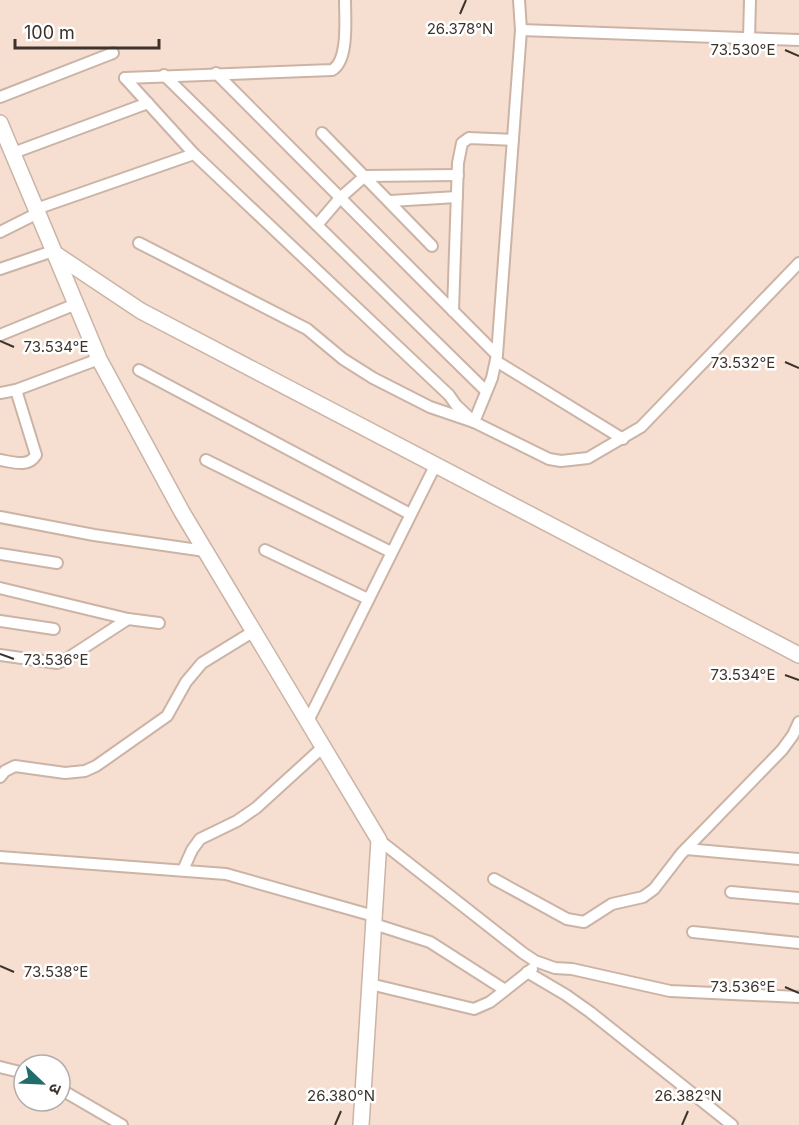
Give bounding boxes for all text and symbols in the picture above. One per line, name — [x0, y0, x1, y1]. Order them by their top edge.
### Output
scale bar — [15, 12, 159, 50]
text: 26.378°N — [427, 19, 493, 38]
text: 100 m — [24, 22, 75, 43]
text: 73.530°E — [711, 40, 775, 59]
text: 73.534°E — [24, 337, 88, 356]
text: 73.532°E — [711, 353, 775, 372]
text: 73.536°E — [24, 650, 88, 669]
text: 73.534°E — [711, 665, 775, 684]
text: 73.538°E — [24, 962, 88, 981]
text: 73.536°E — [711, 977, 775, 996]
north arrow — [12, 1053, 72, 1113]
text: उ — [45, 1081, 67, 1098]
text: 26.380°N — [307, 1086, 375, 1105]
text: 26.382°N — [654, 1086, 722, 1105]

